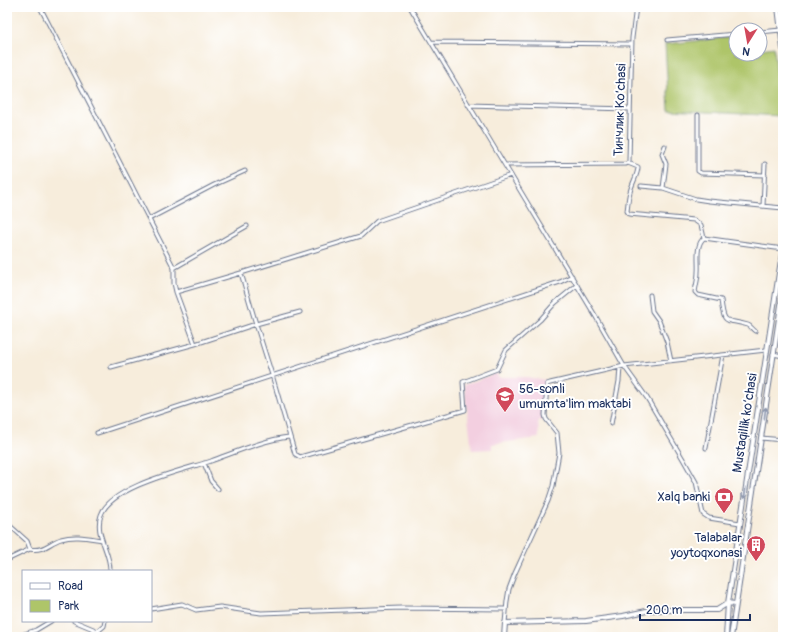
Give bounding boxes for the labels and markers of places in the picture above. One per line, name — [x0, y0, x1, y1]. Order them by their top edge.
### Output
place label: 56-sonli umumta'lim maktabi — [519, 381, 631, 412]
school or university icon: 56-sonli umumta'lim maktabi — [494, 385, 516, 413]
bank icon: Xalq banki — [713, 486, 735, 514]
place label: Xalq banki — [657, 489, 710, 505]
place label: Talabalar yoytoqxonasi — [670, 530, 742, 561]
building icon: Talabalar yoytoqxonasi — [745, 534, 767, 562]

